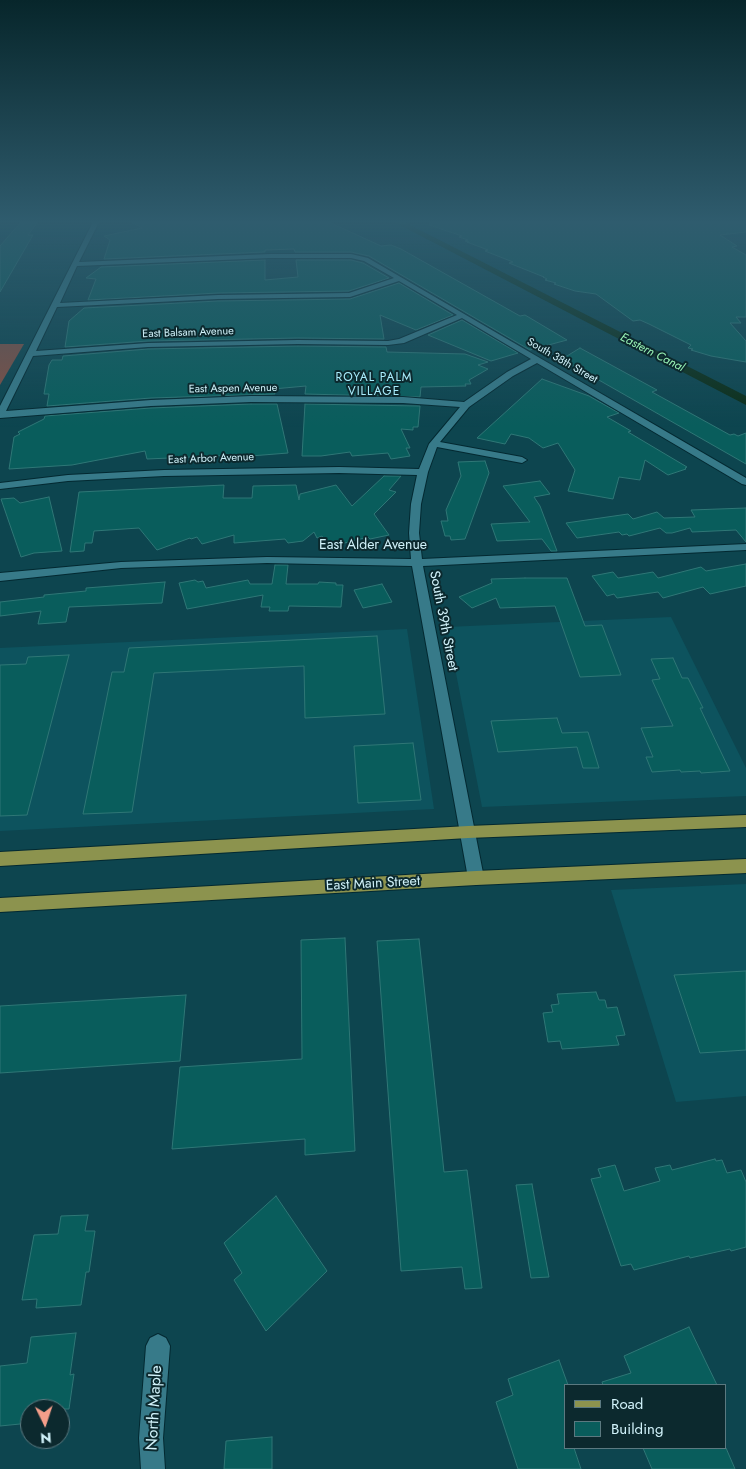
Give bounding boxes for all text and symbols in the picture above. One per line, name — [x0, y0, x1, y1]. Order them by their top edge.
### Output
street label: East Balsam Avenue — [142, 325, 234, 341]
water label: Eastern Canal — [617, 331, 687, 375]
street label: South 38th Street — [524, 335, 600, 387]
district label: ROYAL PALM VILLAGE — [334, 371, 414, 399]
street label: East Aspen Avenue — [189, 382, 277, 396]
street label: East Arbor Avenue — [168, 451, 254, 467]
street label: East Alder Avenue — [319, 538, 427, 554]
street label: South 39th Street — [425, 570, 461, 672]
street label: East Main Street — [325, 873, 421, 895]
street label: North Maple — [143, 1365, 167, 1451]
legend — [564, 1384, 726, 1449]
text: Road — [611, 1393, 643, 1415]
north arrow — [20, 1399, 70, 1449]
text: Building — [611, 1418, 663, 1440]
text: N — [40, 1428, 52, 1448]

